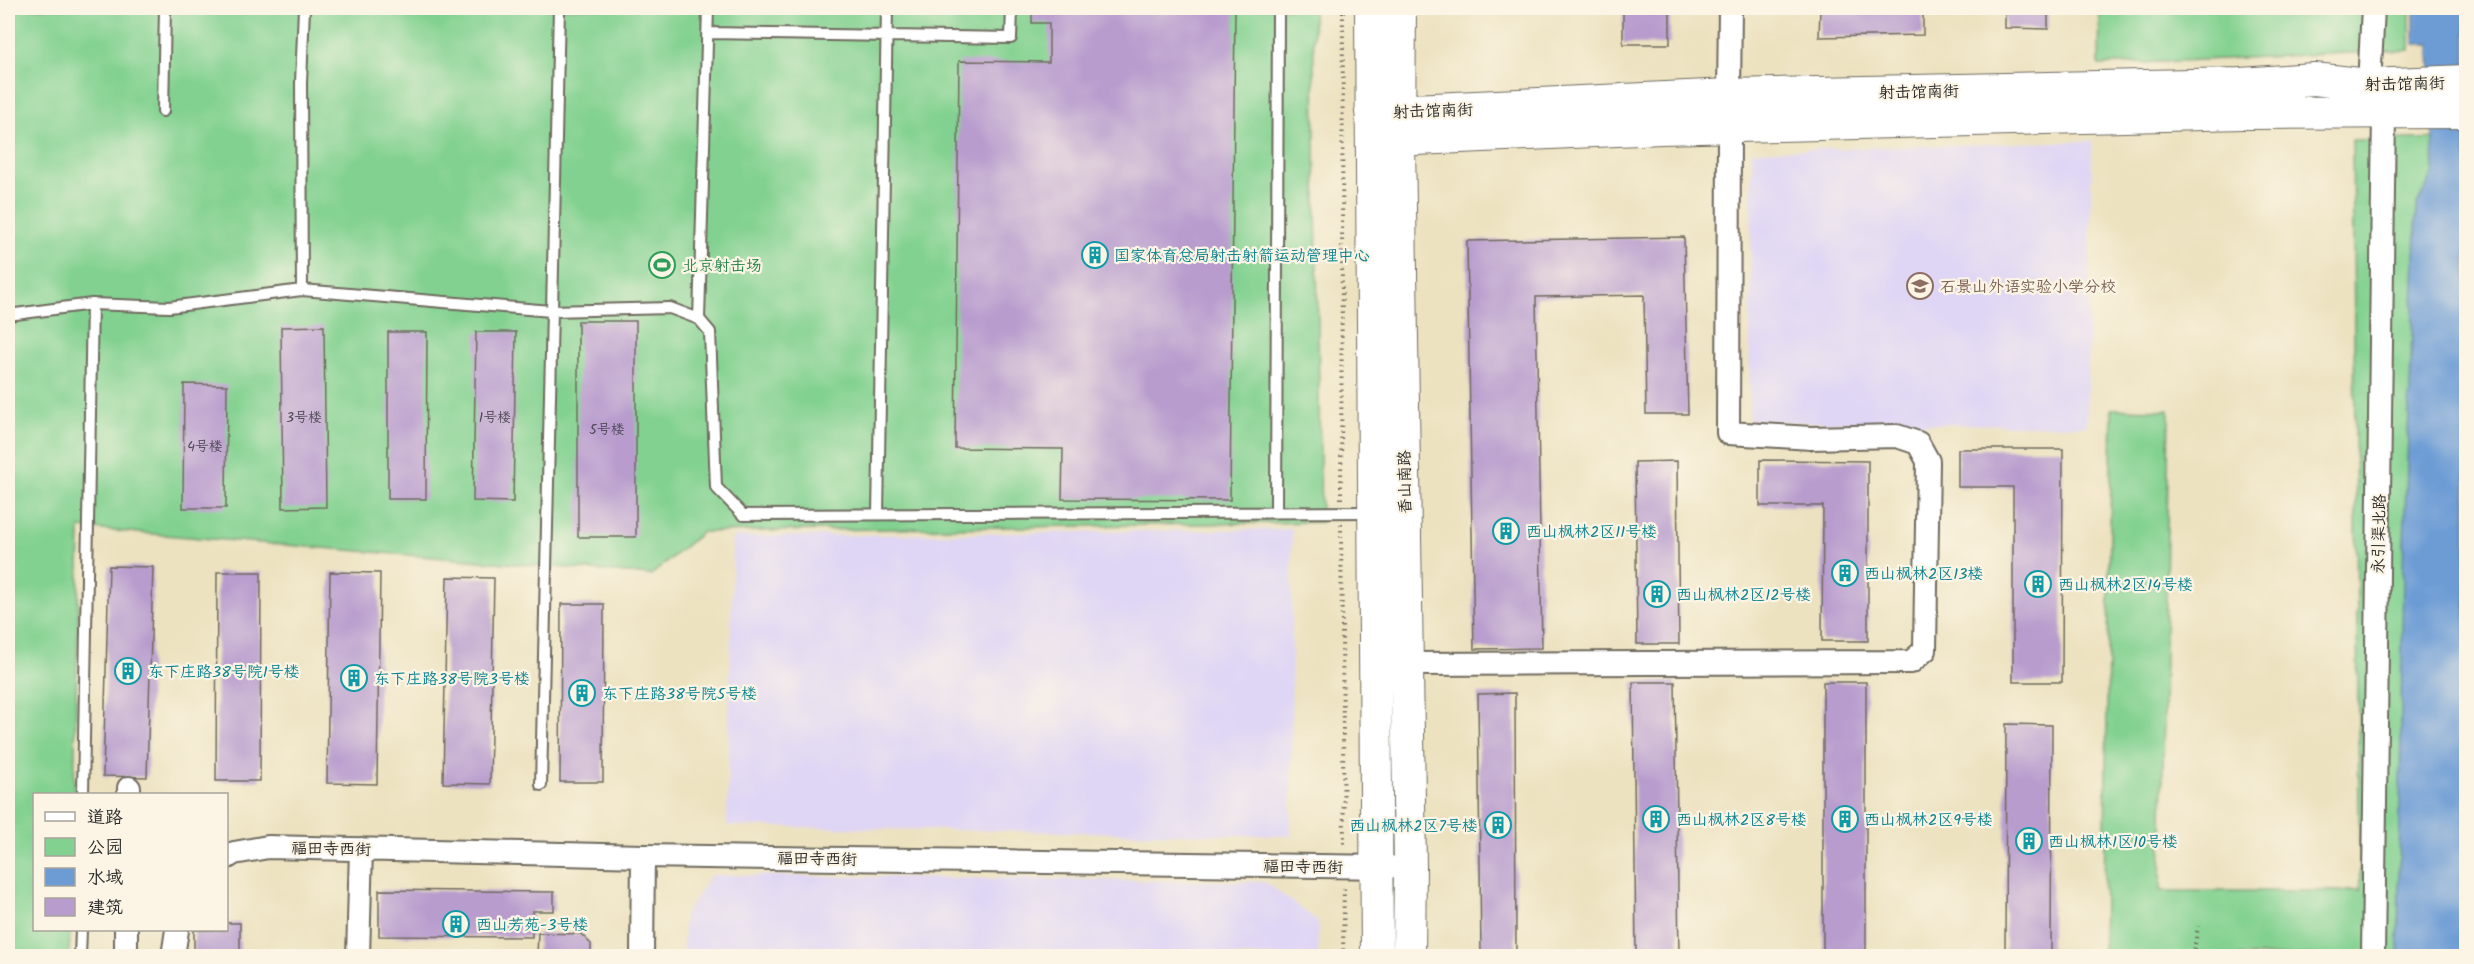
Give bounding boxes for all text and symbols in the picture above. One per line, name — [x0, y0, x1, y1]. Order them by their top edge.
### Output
street label: 射击馆南街 — [2365, 71, 2445, 98]
street label: 射击馆南街 — [1879, 79, 1959, 106]
street label: 射击馆南街 — [1393, 98, 1473, 125]
building icon: 国家体育总局射击射箭运动管理中心 — [1080, 240, 1110, 270]
place label: 国家体育总局射击射箭运动管理中心 — [1114, 244, 1370, 269]
sports icon: 北京射击场 — [647, 250, 677, 280]
place label: 北京射击场 — [682, 254, 762, 279]
school or university icon: 石景山外语实验小学分校 — [1905, 271, 1935, 301]
place label: 石景山外语实验小学分校 — [1940, 275, 2116, 300]
house number: 3号楼 — [286, 407, 322, 429]
house number: 1号楼 — [479, 407, 511, 429]
house number: 5号楼 — [589, 419, 625, 441]
house number: 4号楼 — [187, 436, 223, 458]
street label: 香山南路 — [1392, 450, 1419, 514]
street label: 永引渠北路 — [2366, 494, 2393, 574]
building icon: 西山枫林2区11号楼 — [1491, 516, 1521, 546]
place label: 西山枫林2区11号楼 — [1526, 520, 1657, 545]
building icon: 西山枫林2区13楼 — [1830, 558, 1860, 588]
place label: 西山枫林2区13楼 — [1864, 562, 1983, 587]
building icon: 西山枫林2区14号楼 — [2023, 569, 2053, 599]
place label: 西山枫林2区14号楼 — [2058, 573, 2193, 598]
building icon: 西山枫林2区12号楼 — [1642, 579, 1672, 609]
place label: 西山枫林2区12号楼 — [1676, 583, 1812, 608]
building icon: 东下庄路38号院1号楼 — [113, 656, 143, 686]
place label: 东下庄路38号院1号楼 — [148, 660, 300, 685]
building icon: 东下庄路38号院3号楼 — [339, 663, 369, 693]
place label: 东下庄路38号院3号楼 — [374, 667, 530, 692]
building icon: 东下庄路38号院5号楼 — [567, 678, 597, 708]
place label: 东下庄路38号院5号楼 — [602, 682, 757, 707]
legend — [33, 793, 228, 931]
text: 道路 — [87, 804, 123, 833]
building icon: 西山枫林2区8号楼 — [1641, 804, 1671, 834]
building icon: 西山枫林2区9号楼 — [1830, 804, 1860, 834]
place label: 西山枫林2区8号楼 — [1676, 808, 1807, 833]
place label: 西山枫林2区9号楼 — [1864, 808, 1993, 833]
building icon: 西山枫林2区7号楼 — [1483, 810, 1513, 840]
place label: 西山枫林2区7号楼 — [1349, 814, 1478, 839]
building icon: 西山枫林1区10号楼 — [2014, 826, 2044, 856]
place label: 西山枫林1区10号楼 — [2048, 830, 2178, 855]
text: 公园 — [87, 834, 123, 863]
street label: 福田寺西街 — [291, 836, 371, 863]
street label: 福田寺西街 — [777, 846, 857, 873]
street label: 福田寺西街 — [1263, 854, 1343, 881]
text: 水域 — [87, 864, 123, 893]
text: 建筑 — [87, 894, 123, 923]
building icon: 西山芳苑-3号楼 — [441, 909, 471, 939]
place label: 西山芳苑-3号楼 — [476, 913, 588, 938]

